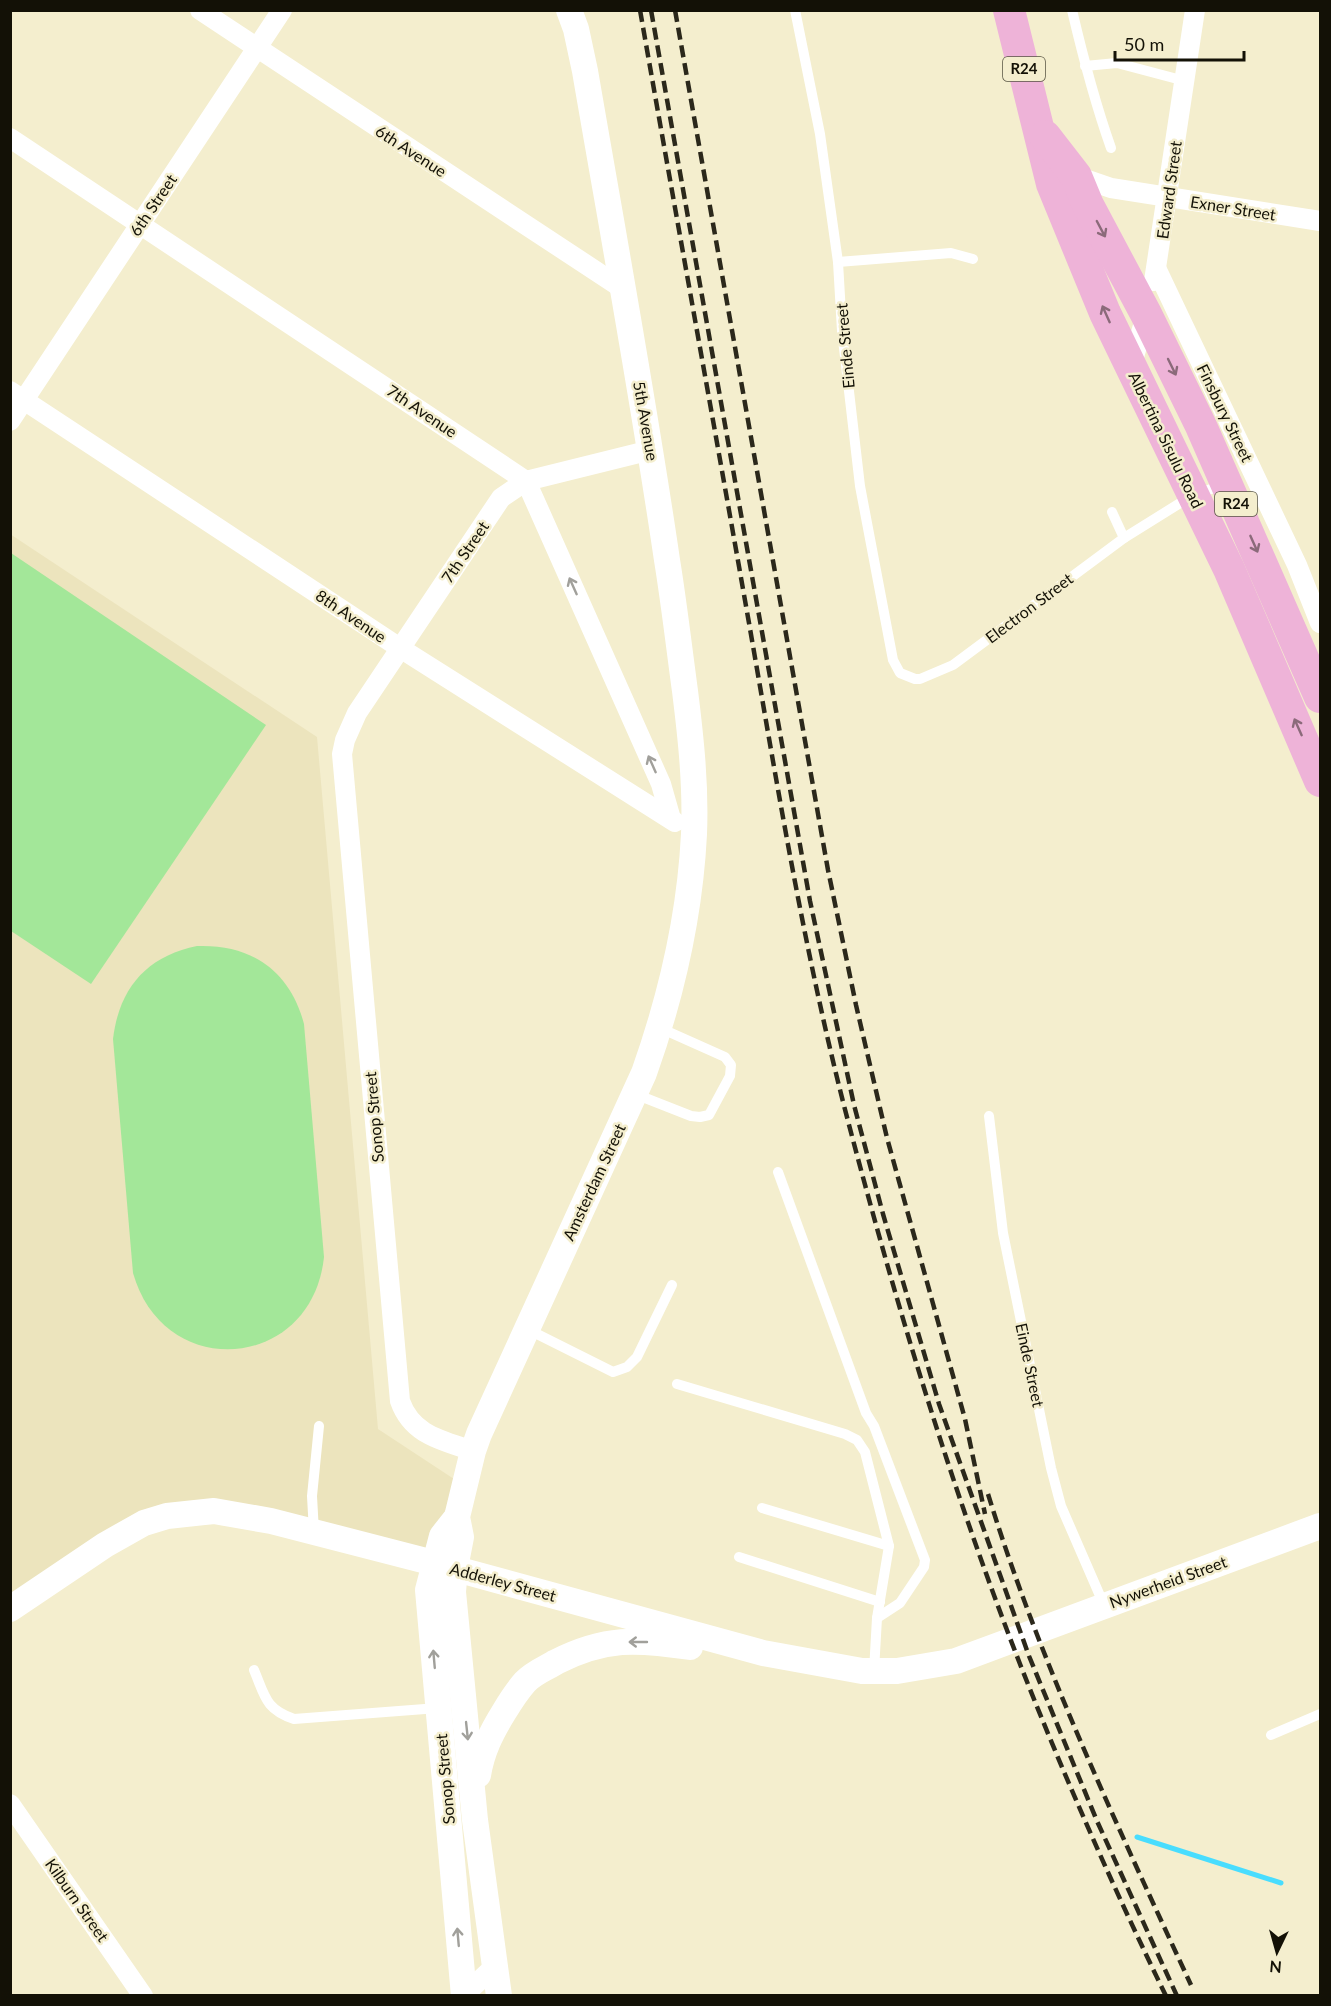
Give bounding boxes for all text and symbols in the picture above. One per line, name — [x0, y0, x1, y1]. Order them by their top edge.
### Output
scale bar — [1115, 24, 1244, 62]
text: 50 m — [1124, 33, 1164, 55]
road number: R24 — [1003, 57, 1045, 81]
street label: 6th Avenue — [372, 121, 450, 180]
street label: Edward Street — [1152, 139, 1185, 240]
street label: 6th Street — [125, 170, 180, 239]
street label: Exner Street — [1189, 191, 1277, 224]
one-way arrow — [1096, 219, 1107, 237]
street label: Einde Street — [831, 302, 858, 390]
one-way arrow — [1100, 306, 1111, 324]
one-way arrow — [1167, 357, 1179, 375]
street label: Finsbury Street — [1194, 361, 1257, 465]
street label: Albertina Sisulu Road — [1125, 369, 1208, 511]
street label: 7th Avenue — [384, 380, 461, 441]
street label: 5th Avenue — [630, 380, 663, 462]
road number: R24 — [1215, 492, 1257, 516]
street label: 7th Street — [437, 517, 492, 586]
one-way arrow — [1248, 534, 1260, 552]
street label: Electron Street — [981, 568, 1076, 647]
one-way arrow — [567, 577, 578, 596]
street label: 8th Avenue — [313, 585, 390, 646]
one-way arrow — [1292, 719, 1303, 737]
one-way arrow — [646, 756, 657, 774]
street label: Sonop Street — [360, 1071, 387, 1163]
street label: Amsterdam Street — [558, 1120, 629, 1243]
street label: Einde Street — [1012, 1321, 1049, 1409]
street label: Nywerheid Street — [1107, 1551, 1229, 1612]
street label: Adderley Street — [448, 1558, 558, 1605]
one-way arrow — [629, 1636, 649, 1648]
one-way arrow — [428, 1650, 439, 1670]
one-way arrow — [462, 1721, 473, 1741]
street label: Sonop Street — [431, 1733, 458, 1825]
street label: Kilburn Street — [42, 1855, 113, 1945]
north arrow — [1247, 1922, 1307, 1982]
one-way arrow — [453, 1928, 464, 1948]
text: N — [1269, 1957, 1283, 1977]

